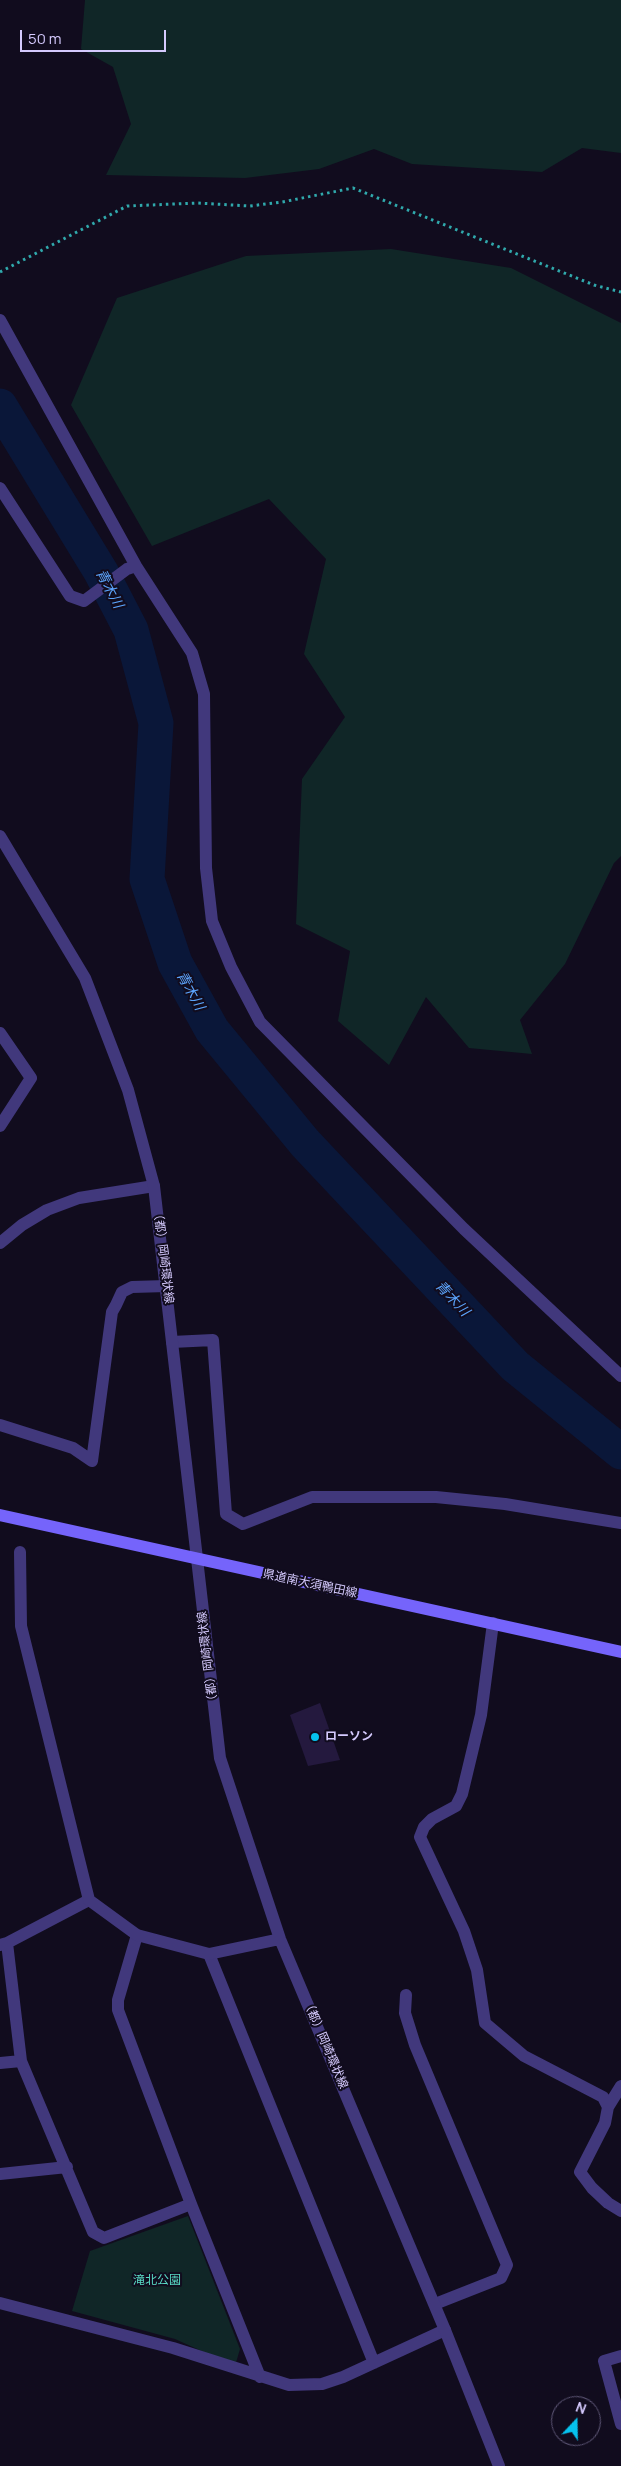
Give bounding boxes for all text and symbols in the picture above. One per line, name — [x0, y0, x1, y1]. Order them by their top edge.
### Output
scale bar — [22, 20, 169, 52]
text: 50 m — [28, 28, 62, 49]
water label: 青木川 — [92, 567, 126, 611]
water label: 青木川 — [172, 969, 208, 1013]
street label: （都）岡崎環状線 — [150, 1207, 176, 1305]
water label: 青木川 — [432, 1278, 472, 1320]
street label: 県道南大須鴨田線 — [262, 1567, 358, 1601]
street label: （都）岡崎環状線 — [195, 1610, 221, 1708]
place label: ローソン — [325, 1730, 373, 1744]
marker: ローソン — [309, 1731, 321, 1743]
street label: （都）岡崎環状線 — [300, 1997, 350, 2091]
park label: 滝北公園 — [133, 2274, 181, 2288]
north arrow — [551, 2396, 601, 2446]
text: N — [573, 2397, 589, 2418]

